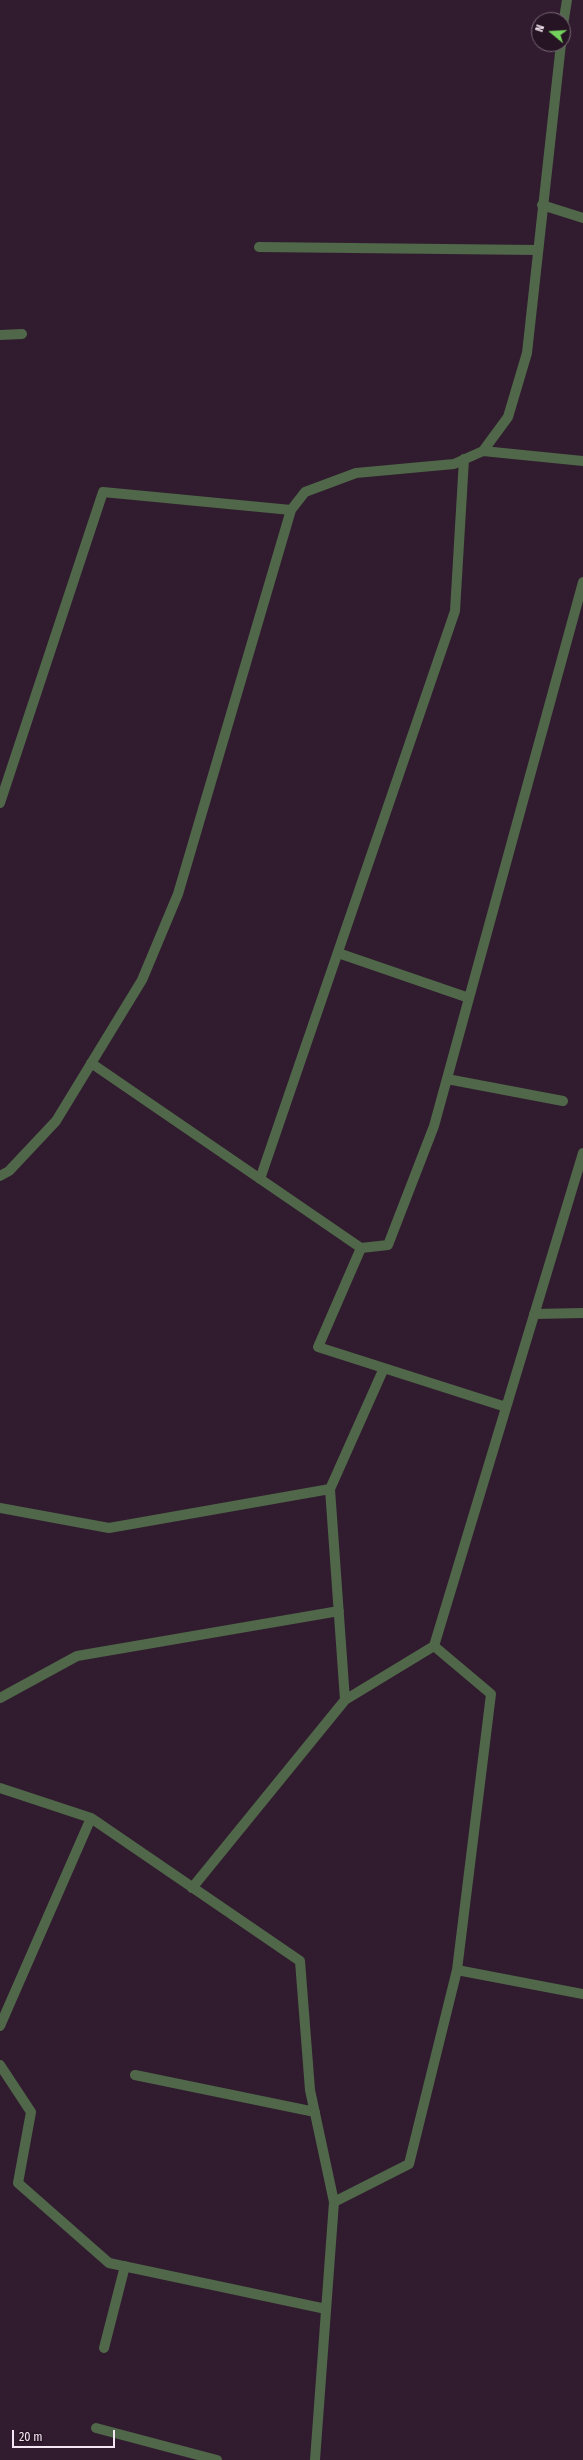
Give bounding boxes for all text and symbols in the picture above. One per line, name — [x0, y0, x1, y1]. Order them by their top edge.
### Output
north arrow — [531, 12, 571, 52]
text: N — [533, 23, 547, 34]
scale bar — [14, 2422, 117, 2448]
text: 20 m — [19, 2430, 43, 2444]

